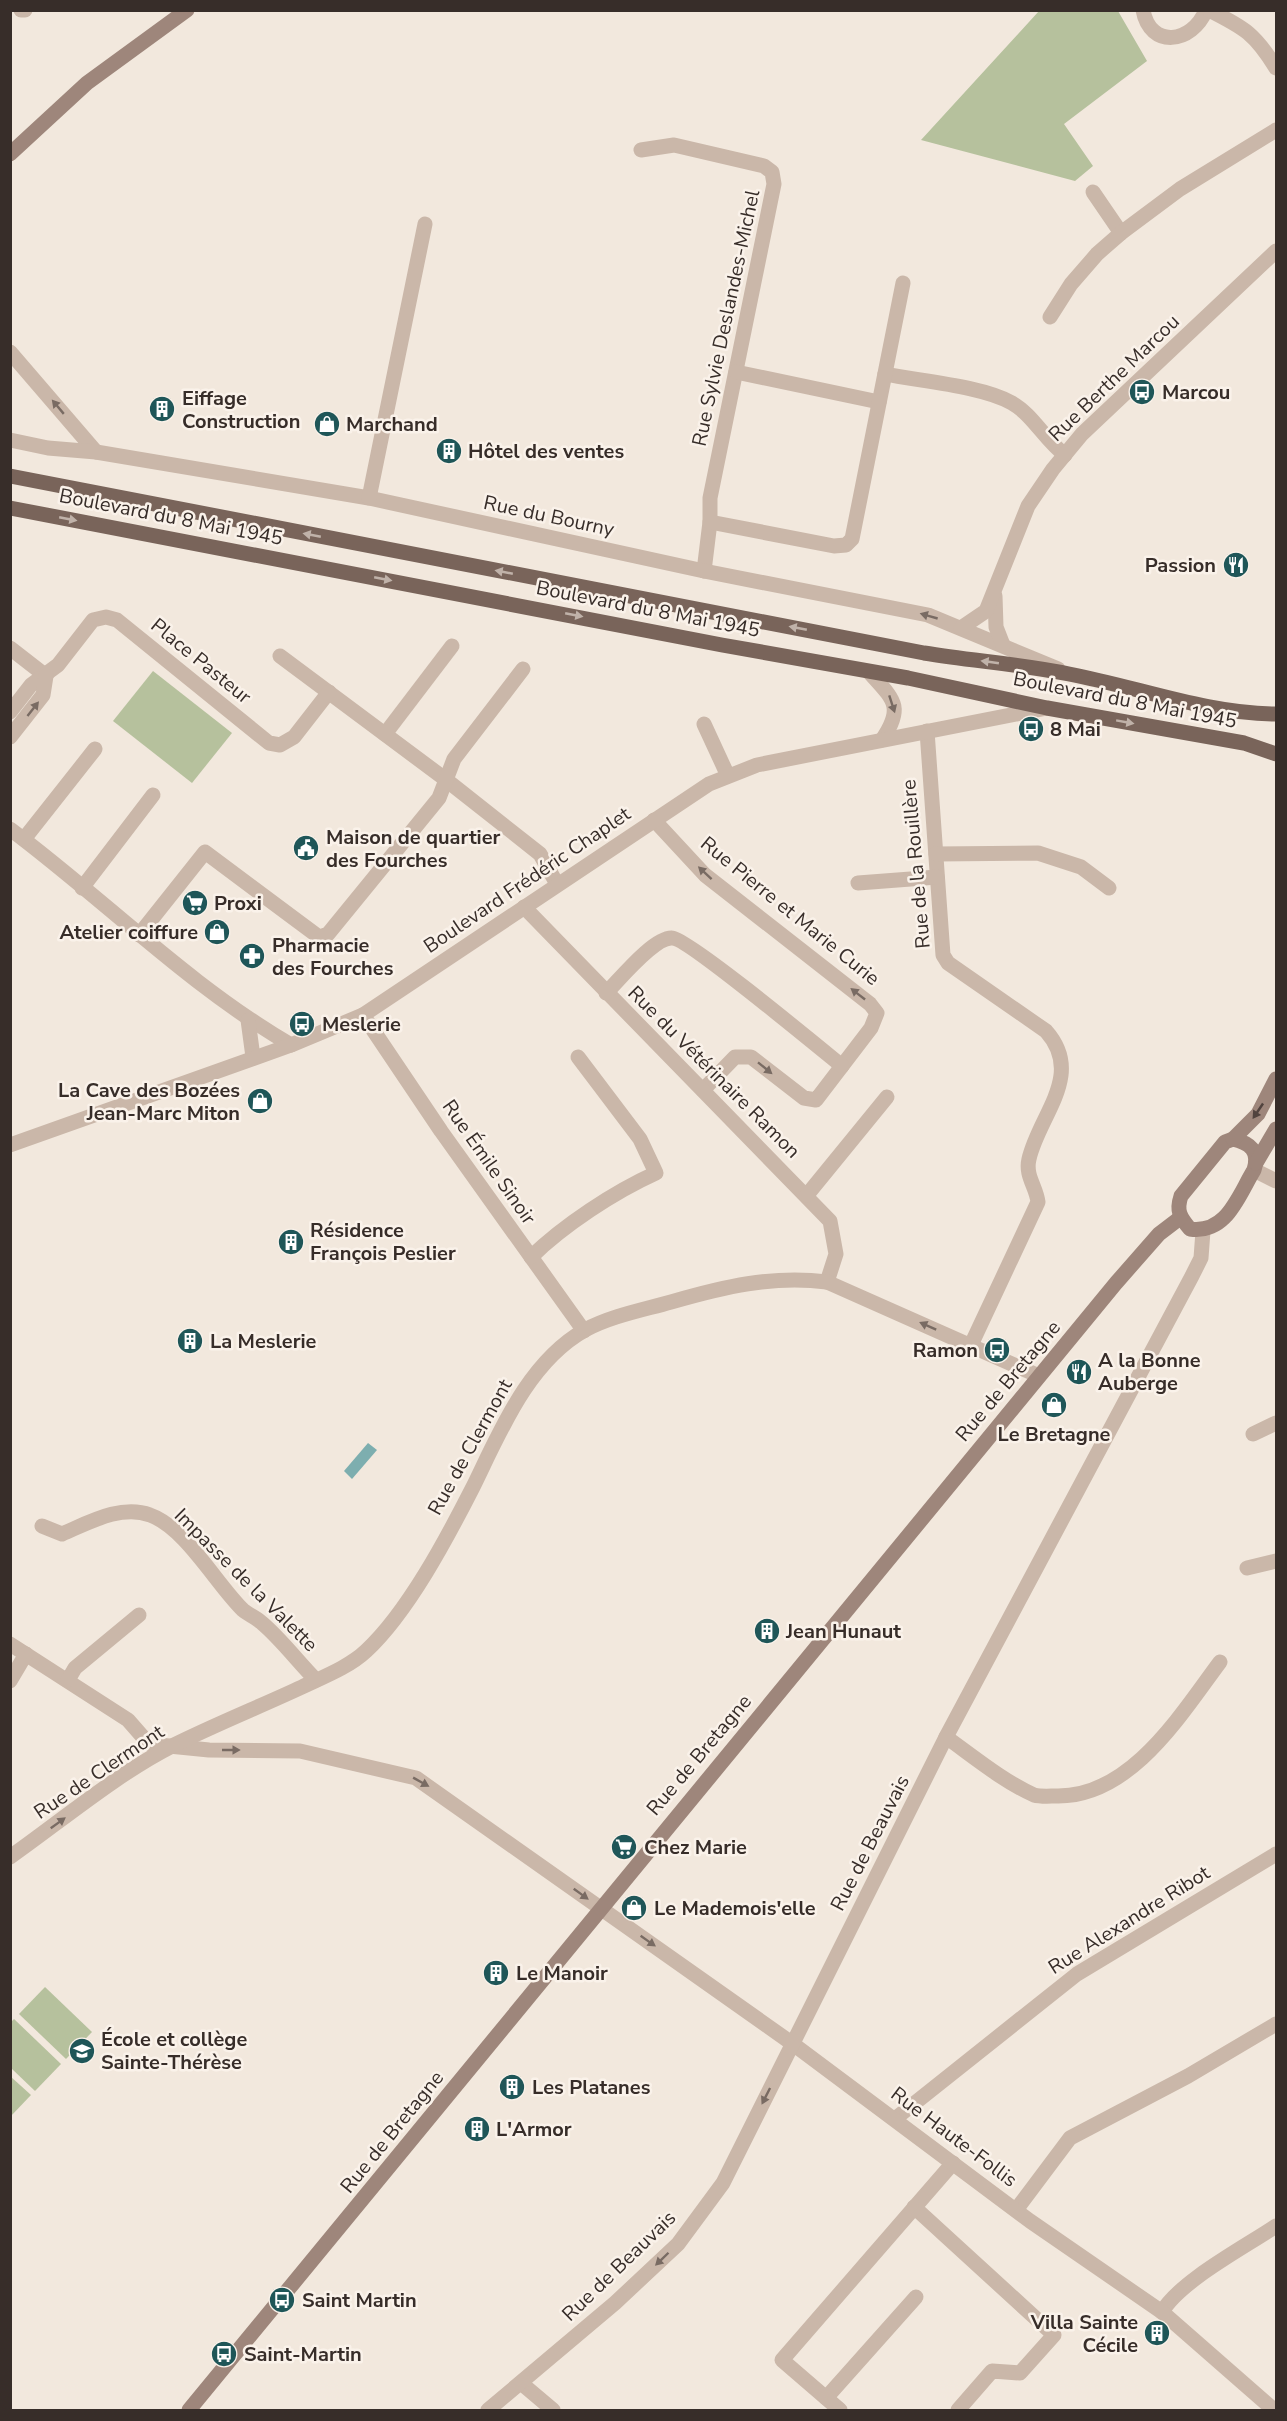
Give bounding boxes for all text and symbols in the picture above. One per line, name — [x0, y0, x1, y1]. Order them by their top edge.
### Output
street label: Rue Sylvie Deslandes-Michel — [686, 187, 766, 449]
street label: Rue Berthe Marcou — [1043, 308, 1185, 448]
bus stop icon: Marcou — [1127, 377, 1157, 407]
place label: Marcou — [1162, 379, 1230, 406]
place label: Eiffage Construction — [182, 385, 300, 435]
building icon: Eiffage Construction — [147, 394, 177, 424]
one-way arrow — [52, 400, 65, 415]
shop icon: Marchand — [312, 409, 342, 439]
place label: Marchand — [346, 411, 438, 438]
building icon: Hôtel des ventes — [434, 436, 464, 466]
place label: Hôtel des ventes — [468, 438, 624, 465]
street label: Boulevard du 8 Mai 1945 — [57, 482, 285, 552]
street label: Rue du Bourny — [481, 489, 618, 543]
one-way arrow — [59, 515, 78, 524]
one-way arrow — [302, 530, 321, 539]
restaurant icon: Passion — [1221, 550, 1251, 580]
place label: Passion — [1145, 552, 1216, 579]
one-way arrow — [494, 567, 513, 576]
street label: Boulevard du 8 Mai 1945 — [534, 574, 762, 644]
one-way arrow — [374, 575, 393, 584]
one-way arrow — [564, 611, 583, 620]
one-way arrow — [920, 611, 938, 620]
street label: Place Pasteur — [145, 612, 257, 710]
one-way arrow — [788, 624, 807, 633]
one-way arrow — [980, 658, 999, 667]
street label: Boulevard du 8 Mai 1945 — [1011, 667, 1239, 733]
one-way arrow — [887, 695, 897, 713]
one-way arrow — [26, 701, 38, 716]
bus stop icon: 8 Mai — [1016, 714, 1046, 744]
place label: 8 Mai — [1050, 717, 1101, 741]
one-way arrow — [1116, 718, 1135, 727]
street label: Rue de la Rouillère — [895, 778, 937, 950]
street label: Boulevard Frédéric Chaplet — [418, 800, 637, 959]
place label: Maison de quartier des Fourches — [326, 824, 501, 874]
street label: Rue Pierre et Marie Curie — [695, 830, 885, 992]
public building icon: Maison de quartier des Fourches — [291, 833, 321, 863]
one-way arrow — [697, 866, 712, 880]
supermarket icon: Proxi — [180, 888, 210, 918]
place label: Proxi — [214, 890, 262, 917]
shop icon: Atelier coiffure — [202, 917, 232, 947]
place label: Atelier coiffure — [59, 919, 198, 946]
place label: Pharmacie des Fourches — [272, 932, 394, 982]
pharmacy icon: Pharmacie des Fourches — [237, 941, 267, 971]
street label: Rue du Vétérinaire Ramon — [622, 980, 806, 1164]
one-way arrow — [850, 988, 865, 1000]
bus stop icon: Meslerie — [287, 1009, 317, 1039]
place label: Meslerie — [322, 1011, 401, 1038]
one-way arrow — [757, 1062, 773, 1075]
place label: La Cave des Bozées Jean-Marc Miton — [58, 1077, 240, 1127]
shop icon: La Cave des Bozées Jean-Marc Miton — [245, 1086, 275, 1116]
street label: Rue Émile Sinoir — [436, 1094, 542, 1230]
one-way arrow — [1252, 1103, 1264, 1119]
place label: Résidence François Peslier — [310, 1217, 456, 1267]
building icon: Résidence François Peslier — [276, 1227, 306, 1257]
street label: Rue de Bretagne — [949, 1315, 1067, 1447]
one-way arrow — [920, 1322, 937, 1331]
building icon: La Meslerie — [175, 1326, 205, 1356]
place label: La Meslerie — [210, 1328, 317, 1355]
bus stop icon: Ramon — [982, 1335, 1012, 1365]
place label: Ramon — [913, 1337, 978, 1364]
place label: A la Bonne Auberge — [1098, 1347, 1201, 1397]
restaurant icon: A la Bonne Auberge — [1064, 1357, 1094, 1387]
street label: Rue de Clermont — [421, 1373, 519, 1520]
shop icon: Le Bretagne — [1039, 1390, 1069, 1420]
place label: Le Bretagne — [998, 1421, 1111, 1448]
street label: Impasse de la Valette — [168, 1502, 324, 1658]
building icon: Jean Hunaut — [752, 1616, 782, 1646]
place label: Jean Hunaut — [785, 1618, 901, 1645]
street label: Rue de Bretagne — [640, 1689, 758, 1821]
street label: Rue de Clermont — [29, 1718, 170, 1826]
one-way arrow — [221, 1745, 240, 1755]
street label: Rue de Beauvais — [824, 1771, 916, 1915]
one-way arrow — [413, 1777, 430, 1787]
one-way arrow — [50, 1818, 66, 1829]
supermarket icon: Chez Marie — [609, 1832, 639, 1862]
place label: Chez Marie — [644, 1834, 747, 1861]
street label: Rue Alexandre Ribot — [1043, 1859, 1216, 1981]
one-way arrow — [573, 1887, 589, 1899]
shop icon: Le Mademois'elle — [619, 1893, 649, 1923]
place label: Le Mademois'elle — [654, 1895, 816, 1922]
one-way arrow — [640, 1935, 655, 1947]
building icon: Le Manoir — [481, 1958, 511, 1988]
place label: Le Manoir — [516, 1960, 608, 1987]
place label: École et collège Sainte-Thérèse — [101, 2026, 247, 2076]
school or university icon: École et collège Sainte-Thérèse — [67, 2036, 97, 2066]
street label: Rue de Bretagne — [334, 2065, 450, 2199]
building icon: Les Platanes — [497, 2072, 527, 2102]
place label: Les Platanes — [532, 2074, 651, 2101]
street label: Rue Haute-Follis — [885, 2081, 1023, 2193]
one-way arrow — [762, 2088, 771, 2105]
building icon: L'Armor — [462, 2114, 492, 2144]
place label: L'Armor — [496, 2116, 572, 2143]
street label: Rue de Beauvais — [556, 2205, 682, 2327]
one-way arrow — [654, 2252, 669, 2266]
bus stop icon: Saint Martin — [267, 2285, 297, 2315]
place label: Saint Martin — [302, 2287, 417, 2314]
place label: Villa Sainte Cécile — [1030, 2309, 1138, 2359]
building icon: Villa Sainte Cécile — [1142, 2318, 1172, 2348]
bus stop icon: Saint-Martin — [209, 2339, 239, 2369]
place label: Saint-Martin — [244, 2341, 362, 2368]

